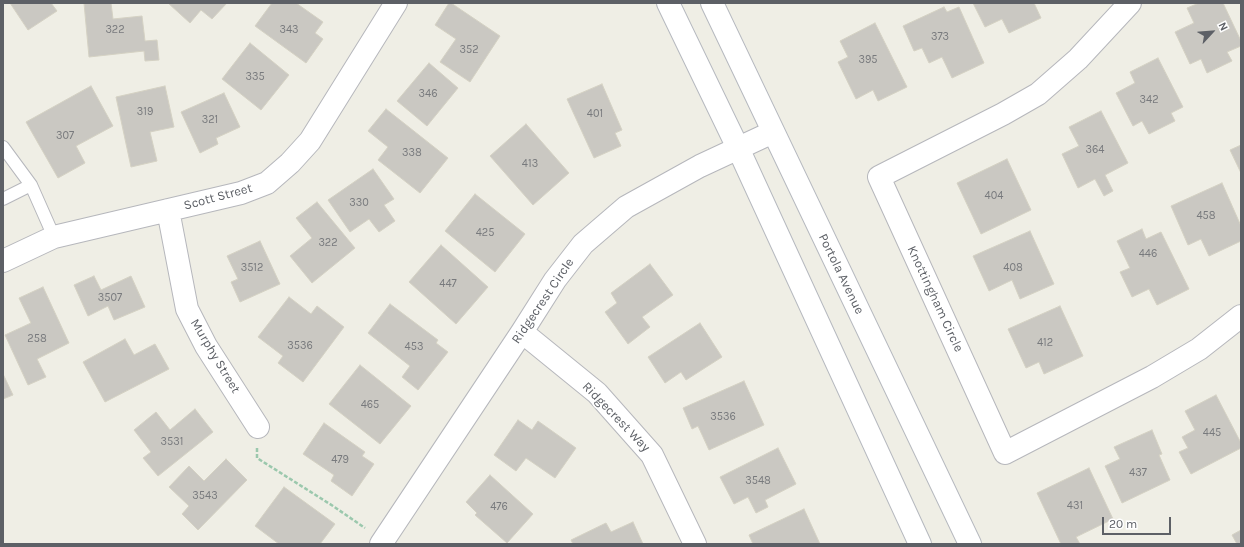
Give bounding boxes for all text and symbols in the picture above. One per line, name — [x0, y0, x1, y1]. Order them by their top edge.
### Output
north arrow — [1192, 12, 1232, 52]
text: N — [1216, 20, 1231, 33]
house number: 322 — [105, 23, 125, 37]
house number: 343 — [279, 23, 299, 37]
house number: 373 — [931, 30, 949, 44]
house number: 352 — [459, 43, 479, 57]
house number: 395 — [858, 53, 878, 67]
house number: 335 — [245, 70, 265, 84]
house number: 346 — [419, 87, 437, 101]
house number: 342 — [1139, 93, 1159, 107]
house number: 319 — [137, 105, 153, 119]
house number: 401 — [587, 107, 603, 121]
house number: 321 — [202, 113, 218, 127]
house number: 307 — [56, 129, 74, 143]
house number: 364 — [1086, 143, 1104, 157]
house number: 338 — [402, 146, 422, 160]
house number: 413 — [522, 157, 538, 171]
street label: Scott Street — [182, 180, 254, 214]
house number: 404 — [985, 189, 1003, 203]
house number: 330 — [349, 196, 369, 210]
house number: 458 — [1196, 209, 1216, 223]
house number: 425 — [476, 226, 494, 240]
street label: Portola Avenue — [815, 231, 867, 317]
house number: 322 — [318, 236, 338, 250]
street label: Knottingham Circle — [904, 243, 966, 355]
house number: 446 — [1139, 247, 1157, 261]
street label: Ridgecrest Circle — [509, 255, 577, 347]
house number: 3512 — [241, 261, 263, 275]
house number: 408 — [1003, 261, 1023, 275]
house number: 447 — [439, 277, 457, 291]
house number: 3507 — [98, 291, 122, 305]
street label: Murphy Street — [187, 316, 243, 396]
house number: 258 — [27, 332, 47, 346]
house number: 412 — [1037, 336, 1053, 350]
house number: 3536 — [287, 339, 313, 353]
house number: 453 — [405, 340, 423, 354]
street label: Ridgecrest Way — [579, 379, 653, 455]
house number: 465 — [361, 398, 379, 412]
house number: 3536 — [710, 410, 736, 424]
house number: 445 — [1203, 426, 1221, 440]
house number: 3531 — [161, 435, 183, 449]
house number: 479 — [331, 453, 349, 467]
house number: 437 — [1129, 466, 1147, 480]
house number: 3548 — [745, 474, 771, 488]
house number: 3543 — [192, 489, 218, 503]
house number: 431 — [1067, 499, 1083, 513]
house number: 476 — [490, 500, 508, 514]
scale bar — [1104, 509, 1173, 535]
text: 20 m — [1109, 517, 1137, 531]

